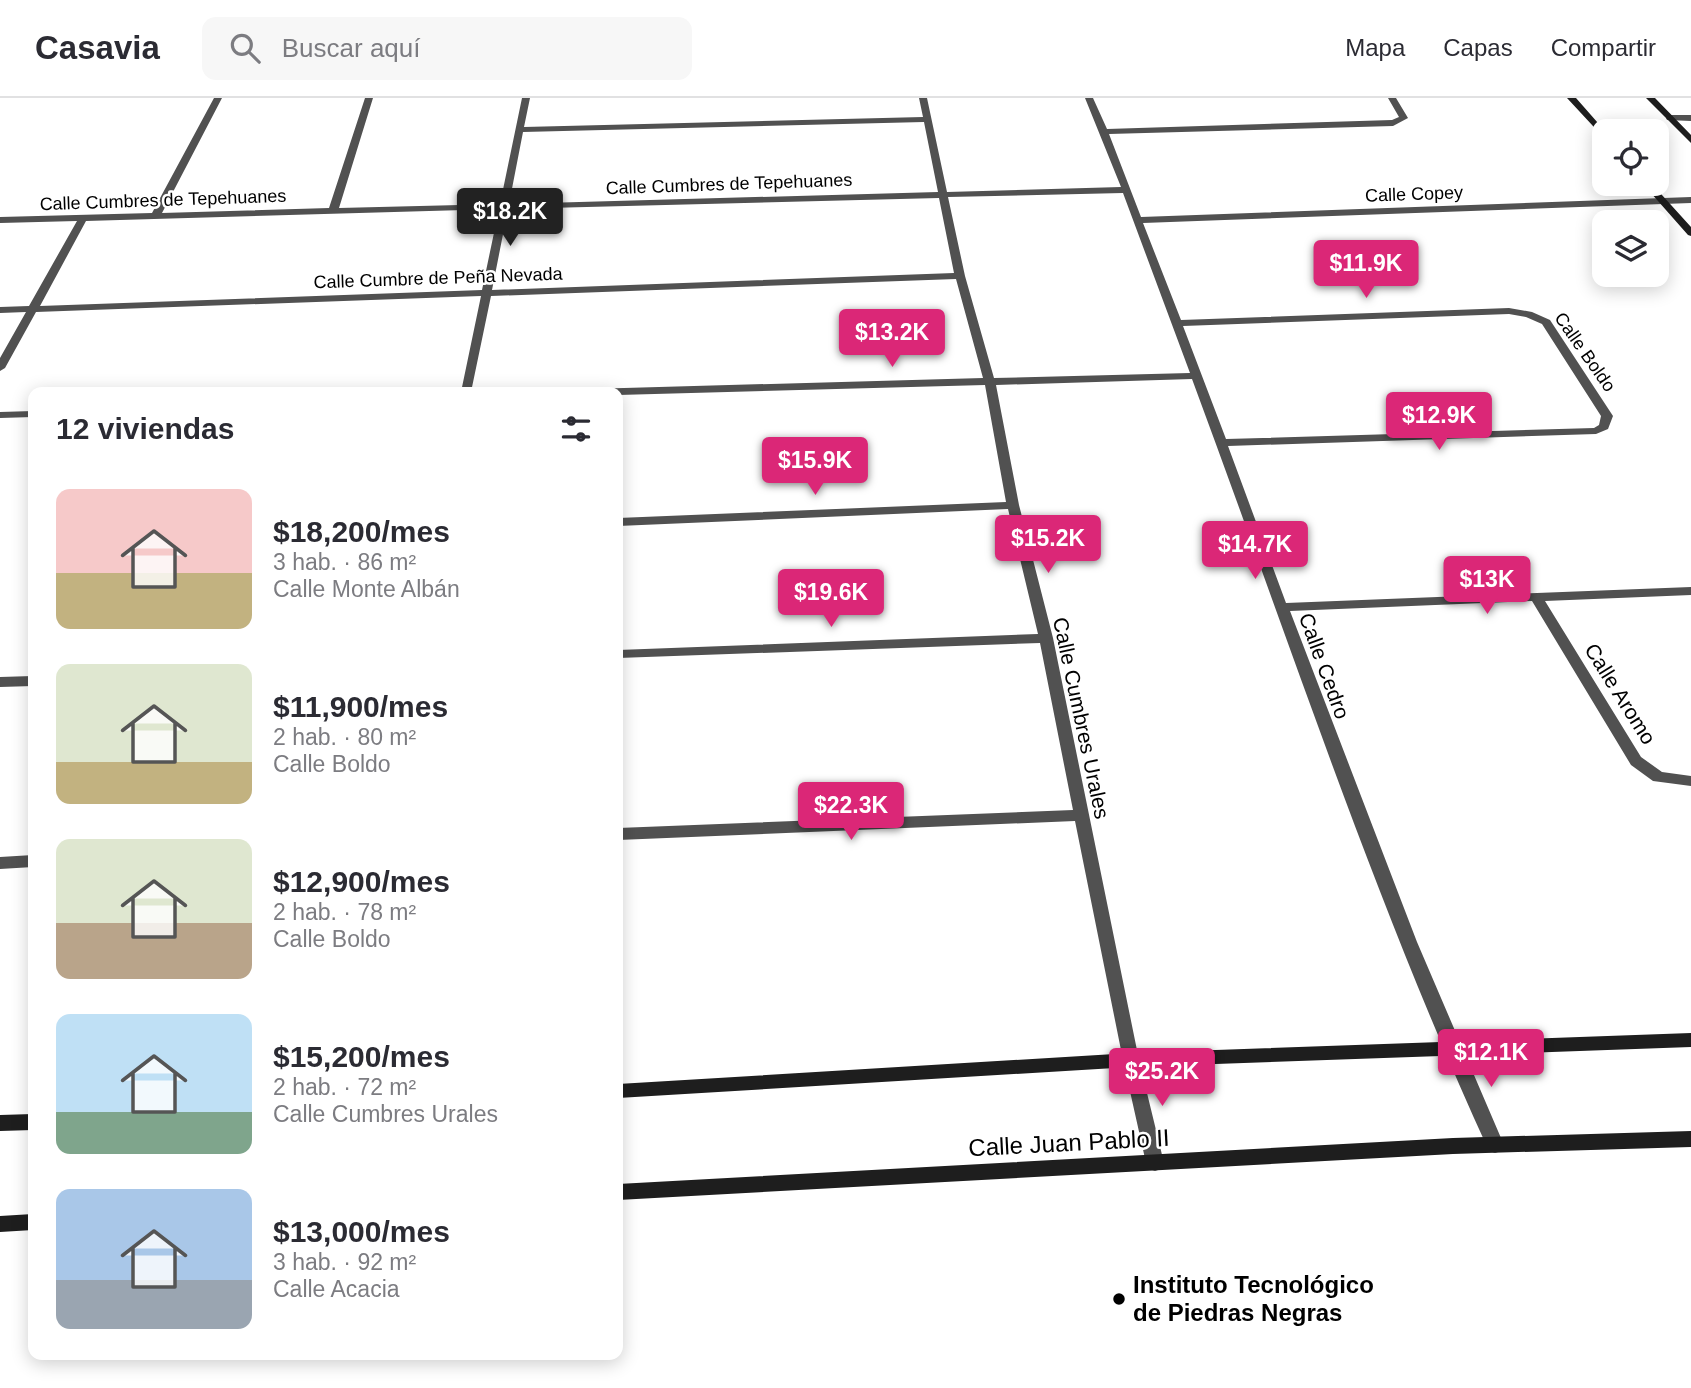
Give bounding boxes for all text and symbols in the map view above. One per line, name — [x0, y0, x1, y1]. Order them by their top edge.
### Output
search box — [202, 17, 692, 80]
text: Casavia — [35, 29, 160, 66]
icon: search — [226, 29, 264, 67]
text: Buscar aquí — [282, 33, 421, 63]
text: Mapa — [1345, 34, 1405, 61]
text: Capas — [1443, 34, 1513, 61]
text: Compartir — [1551, 34, 1656, 61]
map controls — [1592, 119, 1669, 287]
button: locate — [1592, 119, 1669, 196]
street label: Calle Cumbres de Tepehuanes — [605, 170, 853, 198]
street label: Calle Copey — [1365, 182, 1463, 206]
street label: Calle Cumbres de Tepehuanes — [39, 186, 287, 214]
pin: $18.2K — [453, 188, 567, 248]
text: $18.2K — [473, 198, 547, 224]
button: layers — [1592, 210, 1669, 287]
pin: $11.9K — [1309, 240, 1423, 300]
text: $11.9K — [1330, 250, 1402, 276]
street label: Calle Cumbre de Peña Nevada — [313, 264, 564, 292]
street label: Calle Boldo — [1550, 309, 1620, 395]
pin: $13.2K — [835, 310, 949, 369]
text: $13.2K — [855, 319, 929, 345]
pin: $12.9K — [1382, 392, 1496, 452]
text: $12.9K — [1402, 402, 1476, 428]
icon: filters — [557, 410, 595, 448]
text: 12 viviendas — [56, 412, 234, 445]
pin: $15.9K — [758, 438, 872, 497]
text: $15.9K — [778, 447, 852, 473]
text: $18,200/mes — [273, 515, 450, 548]
pin: $15.2K — [991, 516, 1105, 575]
icon: home — [112, 517, 196, 601]
pin: $14.7K — [1198, 522, 1312, 581]
text: $15.2K — [1011, 525, 1085, 551]
text: $14.7K — [1218, 531, 1292, 557]
text: 3 hab. · 86 m² — [273, 549, 416, 575]
pin: $13K — [1446, 556, 1528, 616]
text: $13K — [1460, 566, 1514, 592]
pin: $19.6K — [774, 570, 888, 629]
text: Calle Monte Albán — [273, 576, 460, 602]
text: $19.6K — [794, 579, 868, 605]
street label: Calle Cedro — [1295, 610, 1354, 722]
street label: Calle Cumbres Urales — [1049, 615, 1114, 821]
street label: Calle Aromo — [1580, 639, 1660, 748]
text: $11,900/mes — [273, 690, 448, 723]
icon: home — [112, 692, 196, 776]
text: 2 hab. · 80 m² — [273, 724, 416, 750]
text: Calle Boldo — [273, 751, 391, 777]
pin: $22.3K — [794, 782, 908, 842]
text: $22.3K — [814, 792, 888, 818]
text: $12,900/mes — [273, 865, 450, 898]
icon: home — [112, 867, 196, 951]
text: 2 hab. · 78 m² — [273, 899, 416, 925]
text: Calle Boldo — [273, 926, 391, 952]
pin: $12.1K — [1434, 1030, 1548, 1089]
text: $12.1K — [1454, 1039, 1528, 1065]
text: $15,200/mes — [273, 1040, 450, 1073]
icon: home — [112, 1042, 196, 1126]
pin: $25.2K — [1105, 1048, 1219, 1108]
text: $25.2K — [1125, 1058, 1199, 1084]
text: 2 hab. · 72 m² — [273, 1074, 416, 1100]
text: Calle Cumbres Urales — [273, 1101, 498, 1127]
street label: Calle Juan Pablo II — [968, 1124, 1170, 1161]
text: $13,000/mes — [273, 1215, 450, 1248]
icon: home — [112, 1217, 196, 1301]
text: 3 hab. · 92 m² — [273, 1249, 416, 1275]
place label: Instituto Tecnológico de Piedras Negras — [1133, 1271, 1374, 1326]
text: Calle Acacia — [273, 1276, 400, 1302]
marker: Instituto Tecnológico de Piedras Negras — [1111, 1291, 1127, 1307]

